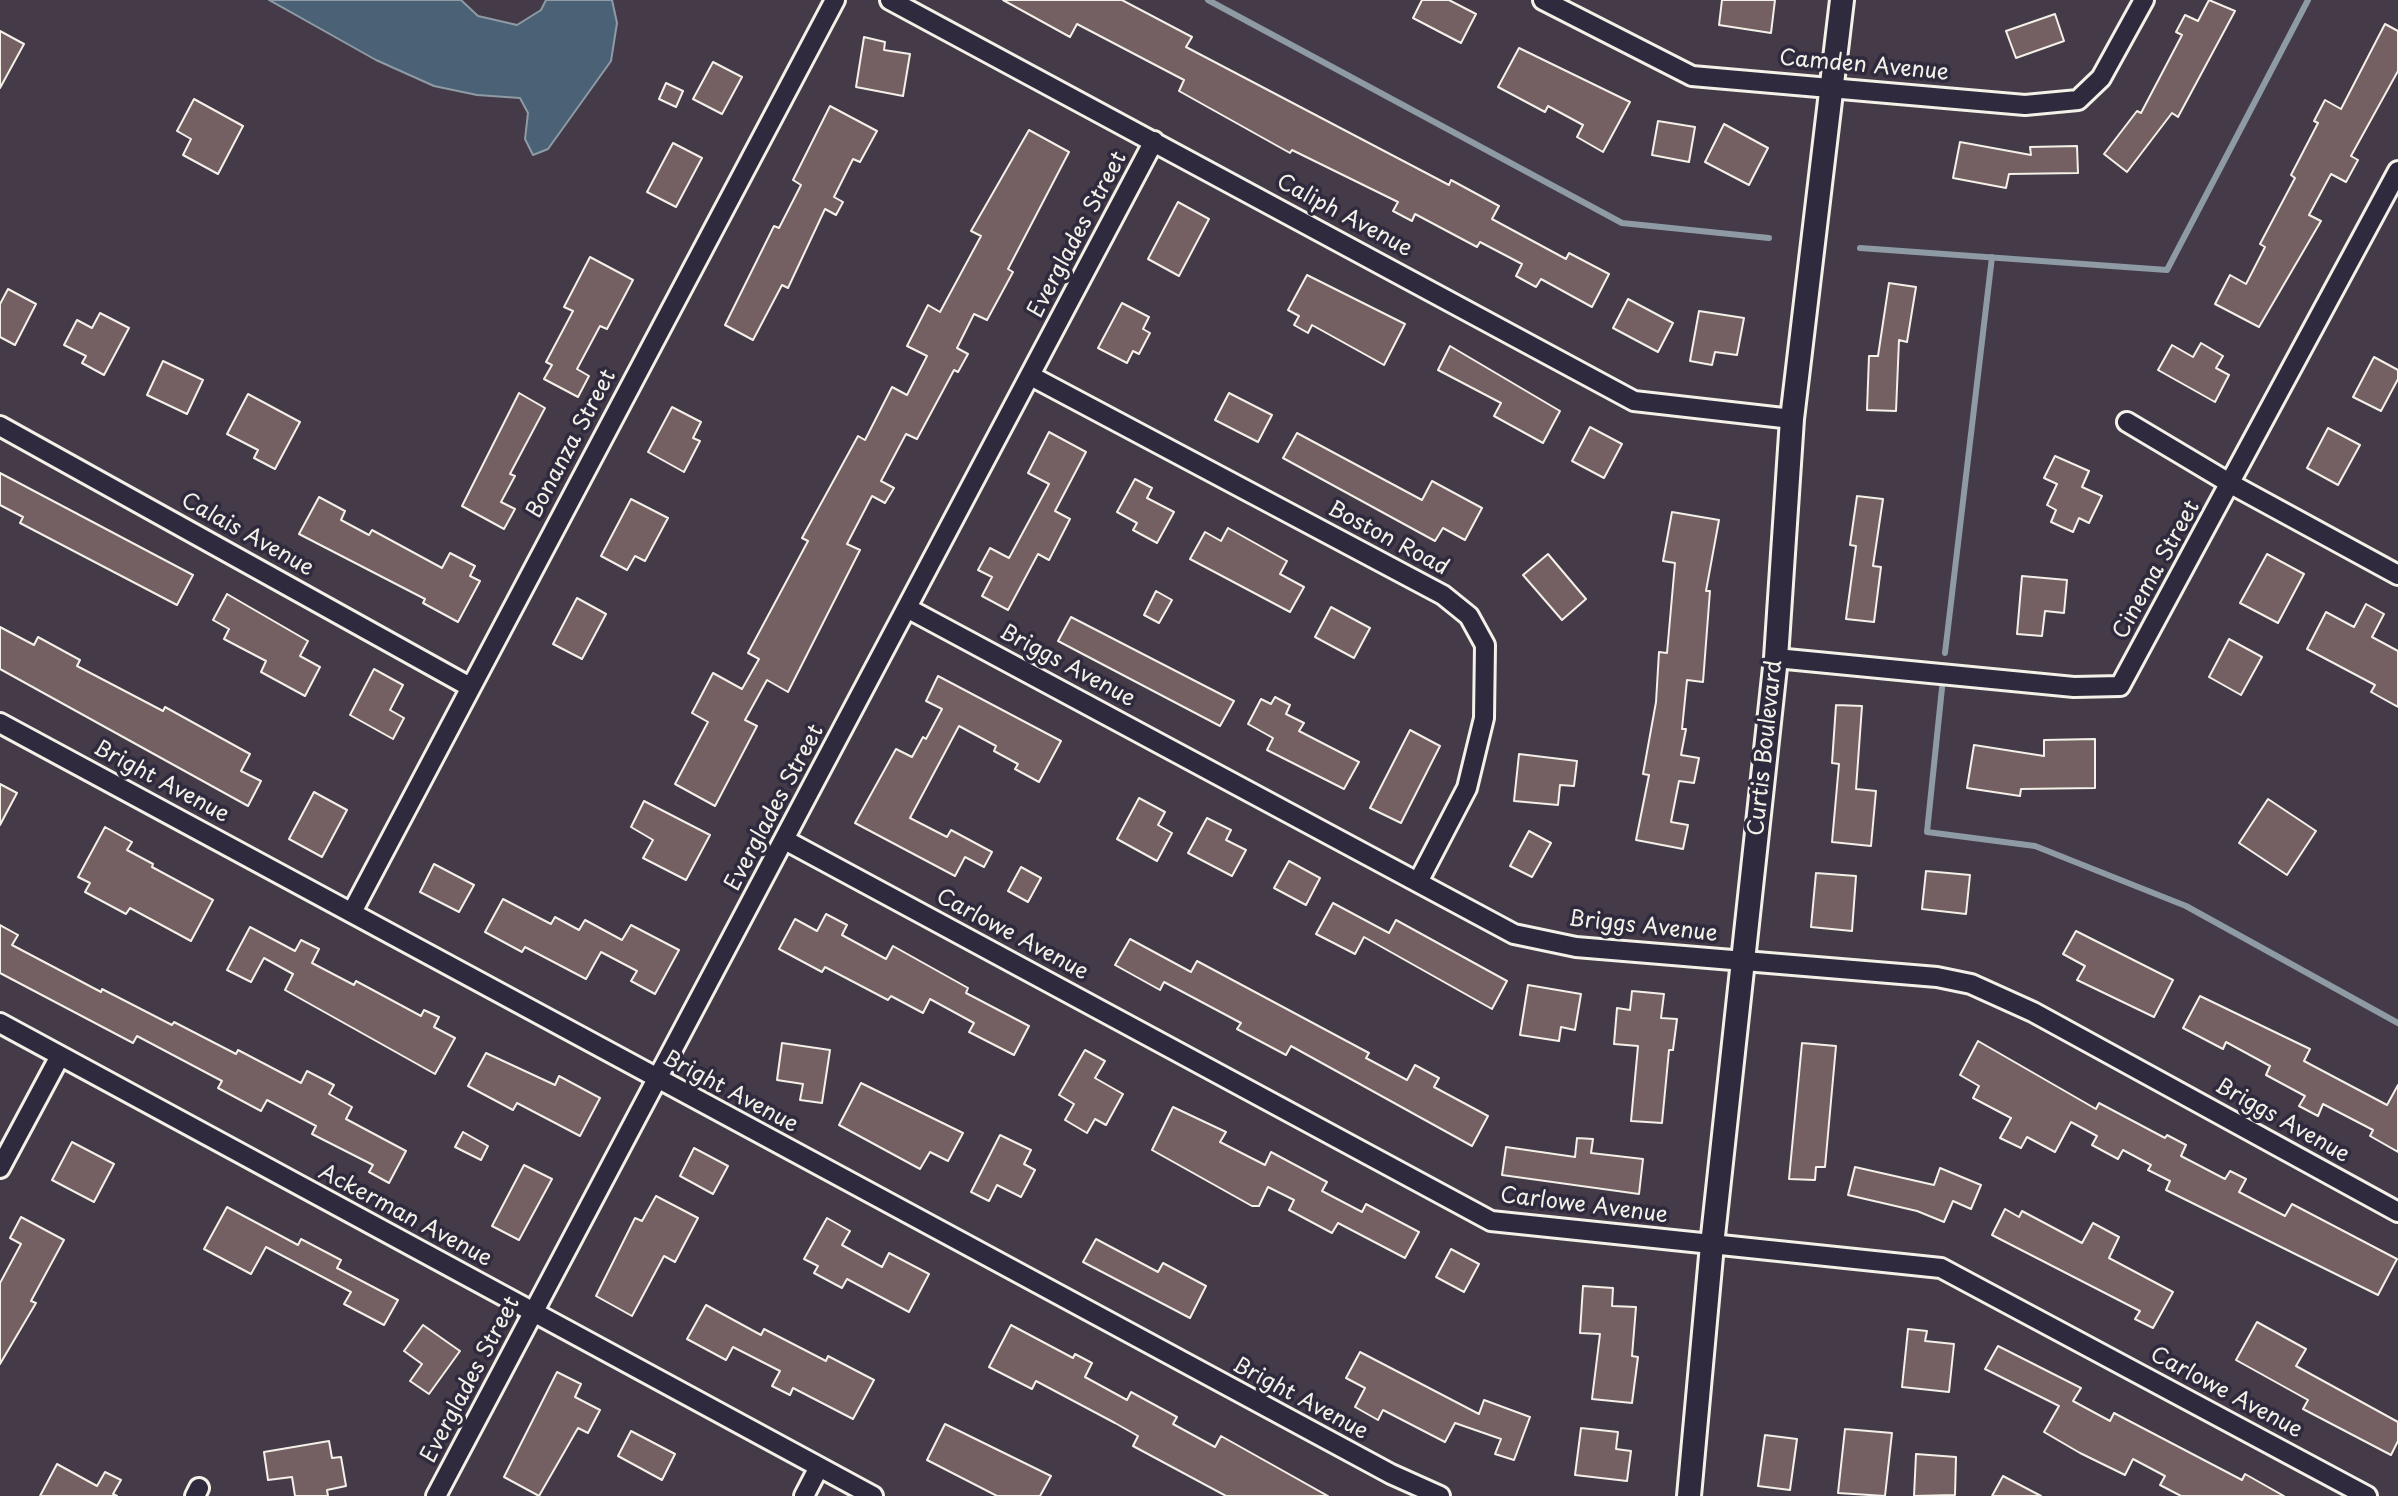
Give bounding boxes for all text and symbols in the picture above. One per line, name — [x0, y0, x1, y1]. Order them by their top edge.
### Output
street label: Camden Avenue — [1778, 45, 1950, 87]
street label: Everglades Street — [1023, 147, 1133, 323]
street label: Caliph Avenue — [1272, 169, 1416, 263]
street label: Bonanza Street — [522, 365, 622, 523]
street label: Calais Avenue — [176, 488, 318, 582]
street label: Boston Road — [1323, 496, 1453, 582]
street label: Cinema Street — [2108, 496, 2206, 644]
street label: Briggs Avenue — [995, 619, 1139, 713]
street label: Curtis Boulevard — [1744, 659, 1788, 837]
street label: Everglades Street — [720, 720, 830, 896]
street label: Bright Avenue — [89, 735, 233, 829]
street label: Carlowe Avenue — [931, 884, 1093, 986]
street label: Briggs Avenue — [1567, 906, 1719, 948]
street label: Bright Avenue — [658, 1045, 802, 1139]
street label: Briggs Avenue — [2210, 1073, 2354, 1169]
street label: Ackerman Avenue — [314, 1159, 496, 1273]
street label: Carlowe Avenue — [1499, 1183, 1669, 1229]
street label: Everglades Street — [416, 1292, 526, 1468]
street label: Carlowe Avenue — [2145, 1342, 2307, 1444]
street label: Bright Avenue — [1228, 1352, 1372, 1446]

